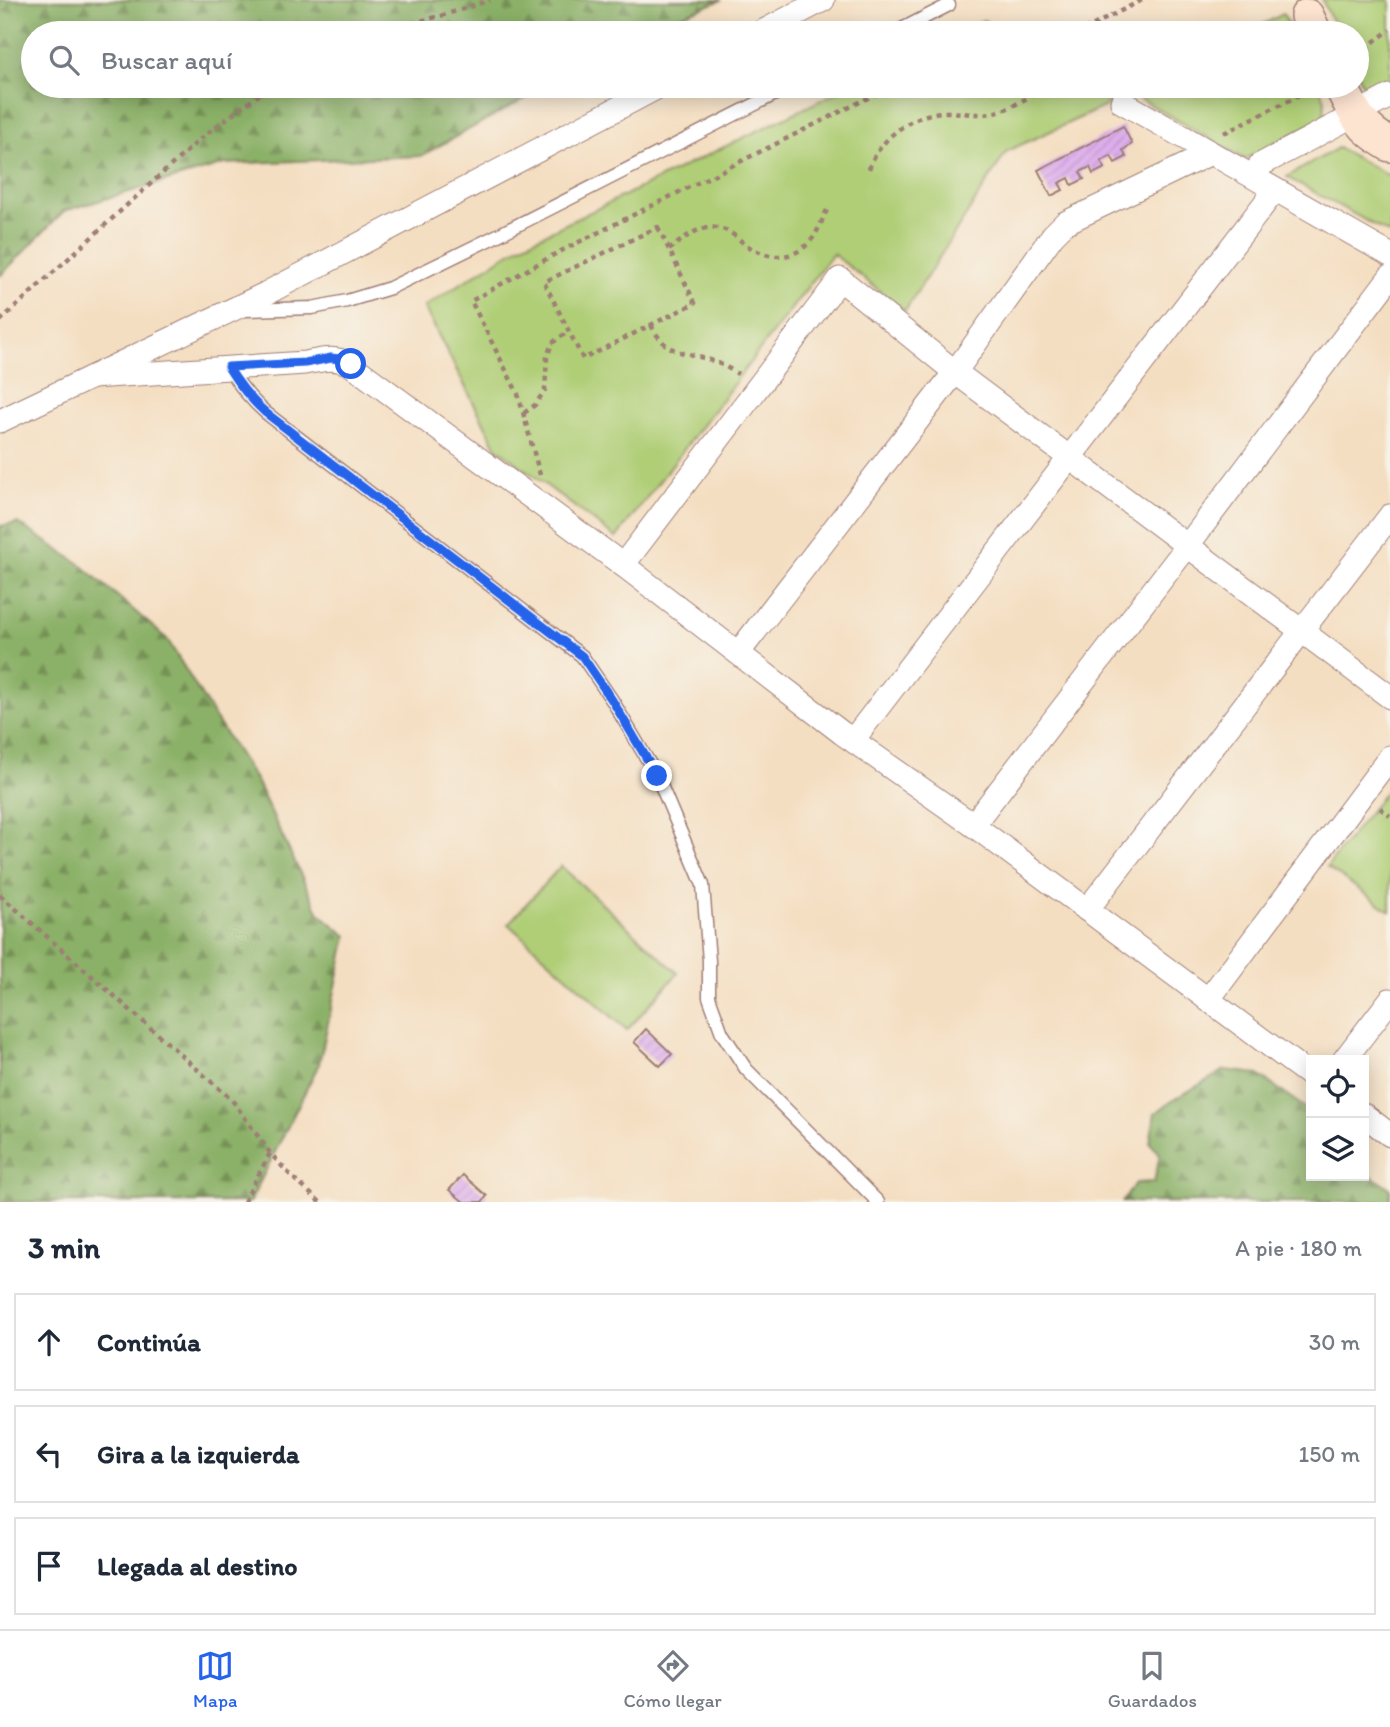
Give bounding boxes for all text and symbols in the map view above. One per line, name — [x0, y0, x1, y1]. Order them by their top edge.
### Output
search box — [21, 21, 1369, 98]
icon: search — [45, 41, 83, 79]
text: Buscar aquí — [101, 44, 232, 76]
route start — [335, 348, 366, 379]
route end — [641, 760, 672, 791]
map controls — [1306, 1055, 1369, 1181]
button: locate — [1306, 1055, 1369, 1118]
button: layers — [1306, 1118, 1369, 1181]
text: 3 min — [28, 1229, 100, 1266]
text: A pie · 180 m — [1235, 1234, 1362, 1262]
icon: ahead — [30, 1323, 68, 1361]
text: Continúa — [97, 1326, 201, 1358]
text: 30 m — [1309, 1328, 1360, 1356]
icon: left — [30, 1435, 68, 1473]
text: Gira a la izquierda — [97, 1438, 300, 1470]
text: 150 m — [1299, 1440, 1360, 1468]
icon: arrive — [30, 1547, 68, 1585]
text: Llegada al destino — [97, 1550, 298, 1582]
tab: Mapa — [193, 1647, 237, 1712]
tab: Cómo llegar — [623, 1647, 722, 1712]
tab: Guardados — [1108, 1647, 1197, 1712]

